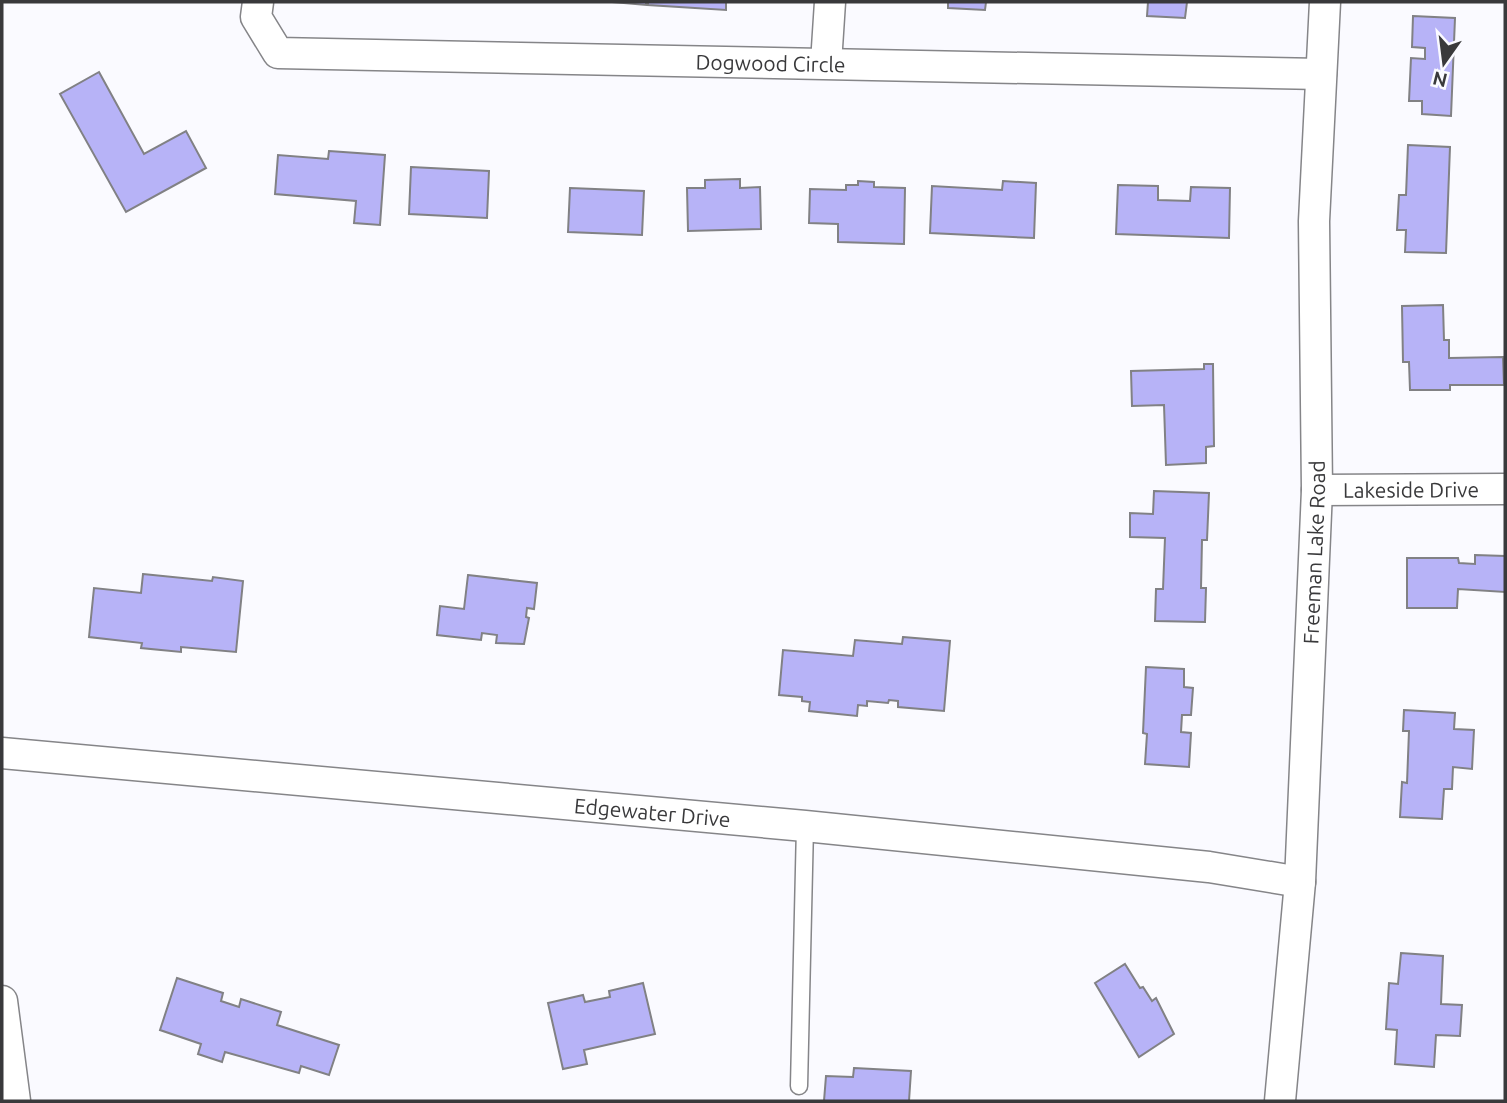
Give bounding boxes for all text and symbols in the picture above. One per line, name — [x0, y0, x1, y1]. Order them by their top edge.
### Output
north arrow — [1409, 28, 1479, 98]
street label: Dogwood Circle — [695, 49, 846, 76]
text: N — [1430, 67, 1449, 92]
street label: Freeman Lake Road — [1298, 460, 1329, 645]
street label: Lakeside Drive — [1343, 477, 1479, 502]
street label: Edgewater Drive — [573, 793, 732, 831]

